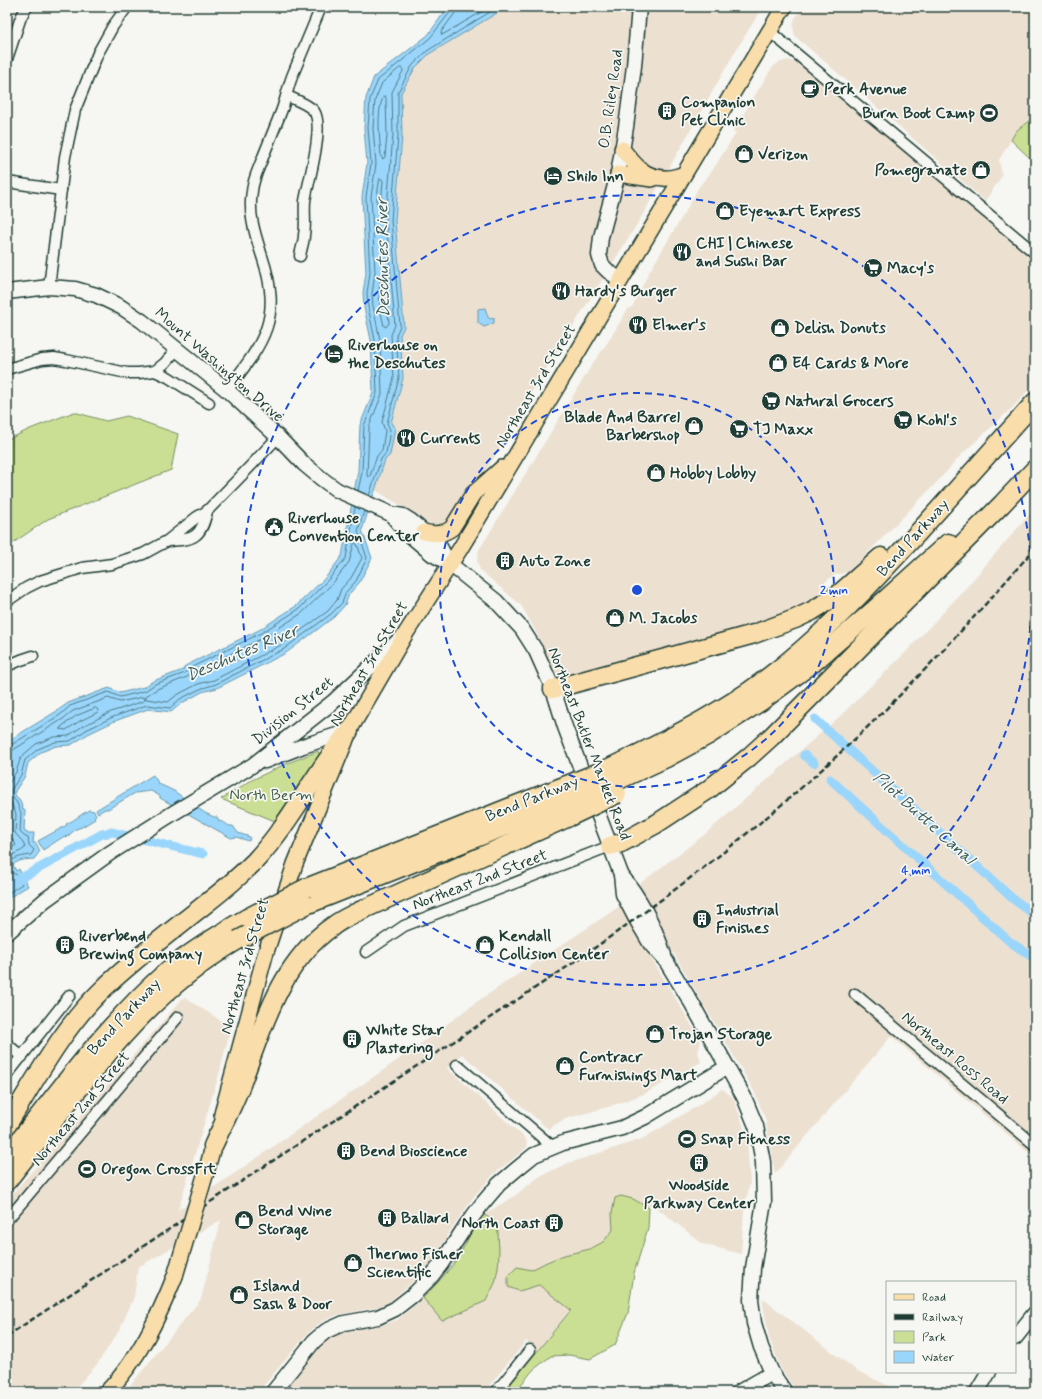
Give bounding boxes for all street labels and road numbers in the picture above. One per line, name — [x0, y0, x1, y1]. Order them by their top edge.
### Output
street label: O.B. Riley Road — [594, 48, 628, 150]
street label: Mount Washington Drive — [149, 303, 288, 428]
street label: Northeast 3rd Street — [491, 320, 581, 452]
street label: Bend Parkway — [872, 494, 954, 582]
street label: Northeast 3rd Street — [325, 597, 414, 730]
street label: Northeast Butler Market Road — [542, 644, 636, 844]
street label: Division Street — [248, 672, 338, 750]
street label: Bend Parkway — [482, 771, 582, 827]
street label: Northeast 2nd Street — [409, 844, 551, 915]
street label: Northeast 3rd Street — [215, 895, 275, 1037]
street label: Bend Parkway — [83, 974, 165, 1060]
street label: Northeast Ross Road — [897, 1007, 1013, 1109]
street label: Northeast 2nd Street — [27, 1047, 135, 1171]

